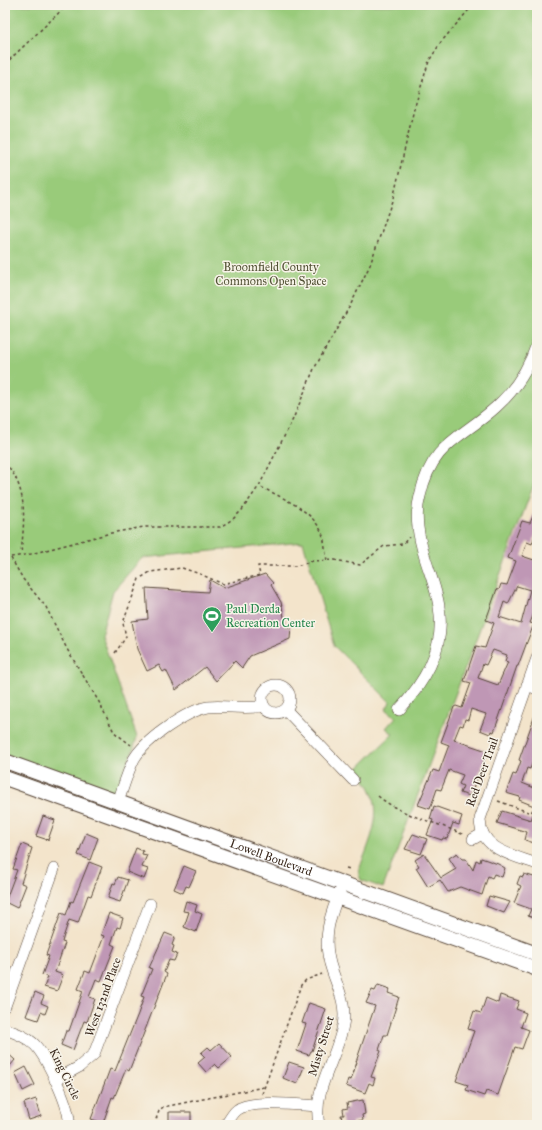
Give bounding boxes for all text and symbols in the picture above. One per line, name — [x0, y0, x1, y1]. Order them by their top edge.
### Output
park label: Broomfield County Commons Open Space — [215, 260, 327, 288]
place label: Paul Derda Recreation Center — [226, 602, 315, 630]
sports icon: Paul Derda Recreation Center — [201, 605, 223, 633]
street label: Red Deer Trail — [463, 735, 501, 808]
street label: Lowell Boulevard — [228, 836, 314, 879]
street label: West 132nd Place — [82, 956, 124, 1038]
street label: Misty Street — [305, 1013, 337, 1078]
street label: King Circle — [46, 1046, 83, 1103]

